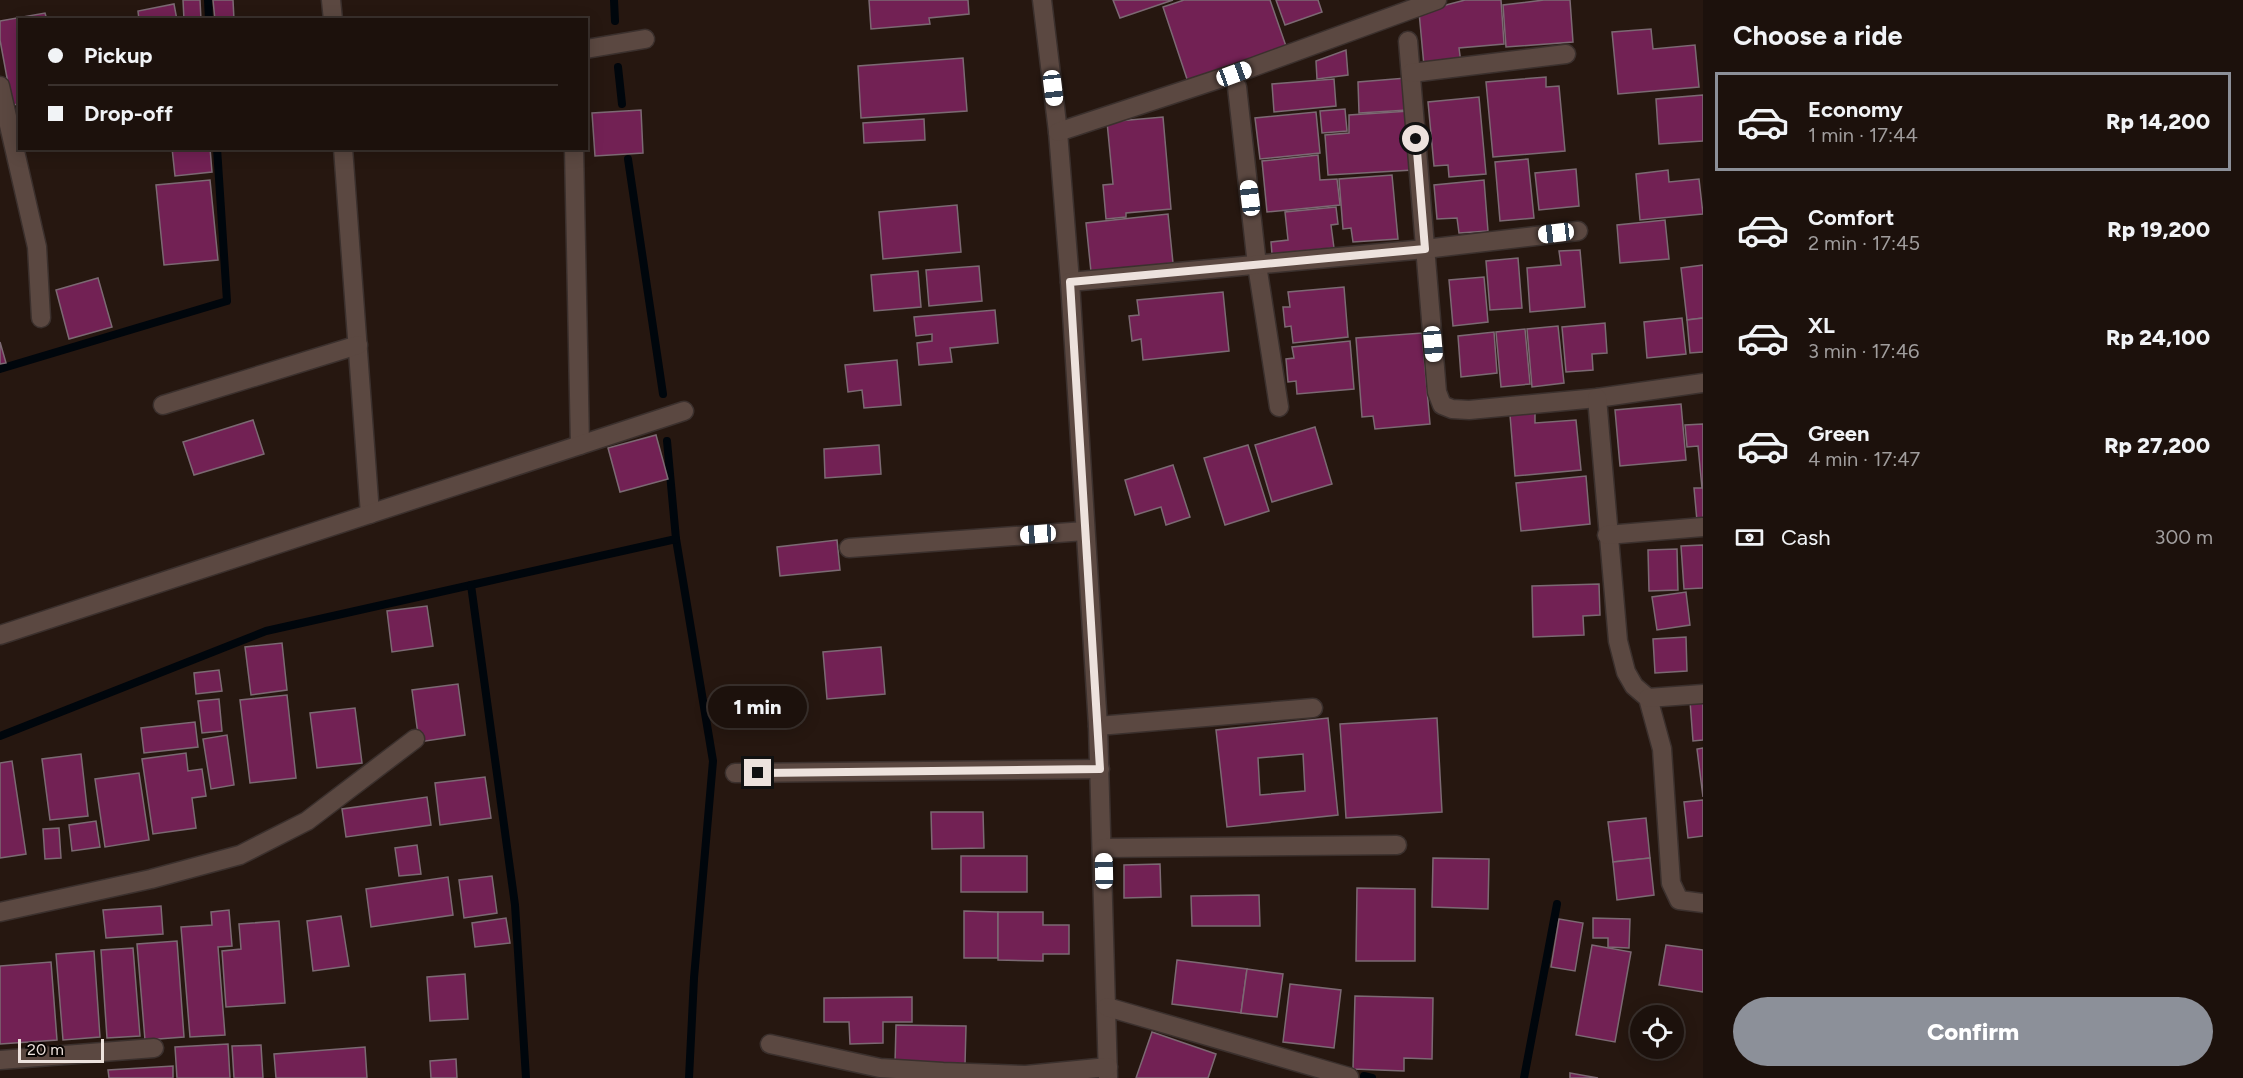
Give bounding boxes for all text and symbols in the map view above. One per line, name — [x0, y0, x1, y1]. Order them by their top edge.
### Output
text: Choose a ride — [1733, 19, 1902, 52]
text: Pickup — [84, 42, 153, 69]
car — [1214, 59, 1254, 89]
car — [1042, 69, 1064, 107]
icon: car — [1736, 95, 1790, 149]
text: Economy — [1808, 96, 1903, 123]
text: Drop-off — [84, 100, 173, 127]
text: Rp 14,200 — [2106, 108, 2210, 135]
text: 1 min · 17:44 — [1808, 123, 1918, 147]
route start — [1402, 125, 1429, 152]
car — [1239, 179, 1261, 217]
icon: car — [1736, 203, 1790, 257]
text: Comfort — [1808, 204, 1894, 231]
text: Rp 19,200 — [2107, 216, 2210, 243]
car — [1537, 222, 1575, 244]
text: 2 min · 17:45 — [1808, 231, 1920, 255]
icon: car — [1736, 311, 1790, 365]
text: XL — [1808, 312, 1835, 339]
text: Rp 24,100 — [2106, 324, 2210, 351]
car — [1422, 325, 1444, 363]
text: 3 min · 17:46 — [1808, 339, 1919, 363]
icon: car — [1736, 419, 1790, 473]
text: Green — [1808, 420, 1870, 447]
text: Rp 27,200 — [2104, 432, 2210, 459]
text: 4 min · 17:47 — [1808, 447, 1920, 471]
icon: cash — [1733, 521, 1766, 554]
car — [1019, 524, 1057, 544]
text: Cash — [1781, 524, 1831, 551]
text: 300 m — [2155, 525, 2213, 549]
callout: 1 min — [708, 686, 807, 728]
text: 1 min — [734, 695, 781, 719]
route end — [744, 759, 771, 786]
car — [1095, 853, 1113, 889]
button: Confirm — [1733, 997, 2213, 1066]
map controls — [1630, 1005, 1684, 1059]
button: locate — [1630, 1005, 1684, 1059]
scale bar — [18, 1036, 104, 1064]
text: 20 m — [27, 1040, 64, 1059]

